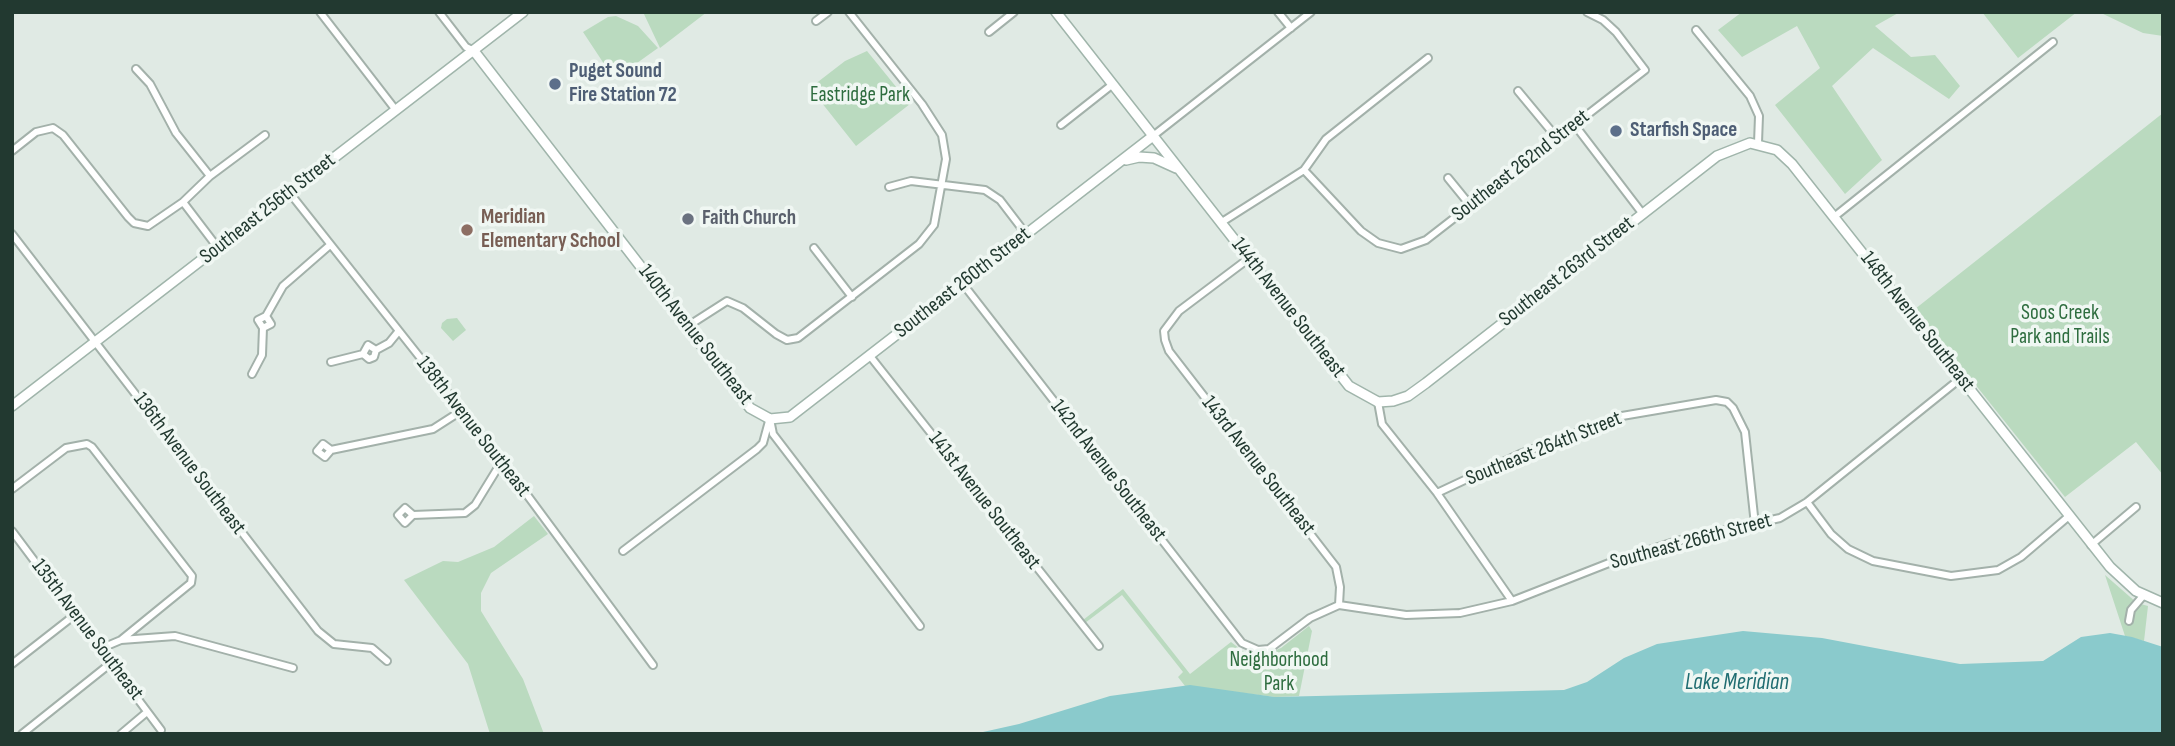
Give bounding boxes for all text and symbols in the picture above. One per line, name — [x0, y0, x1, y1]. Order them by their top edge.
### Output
place label: Puget Sound Fire Station 72 — [569, 59, 677, 109]
marker: Puget Sound Fire Station 72 — [547, 76, 563, 92]
park label: Eastridge Park — [810, 83, 910, 109]
street label: Southeast 262nd Street — [1447, 104, 1595, 228]
place label: Starfish Space — [1630, 118, 1737, 144]
marker: Starfish Space — [1608, 123, 1624, 139]
street label: Southeast 256th Street — [195, 148, 341, 270]
place label: Meridian Elementary School — [481, 205, 620, 255]
place label: Faith Church — [702, 206, 796, 232]
marker: Faith Church — [680, 211, 696, 227]
street label: Southeast 263rd Street — [1494, 211, 1640, 333]
marker: Meridian Elementary School — [459, 222, 475, 238]
street label: Southeast 260th Street — [890, 222, 1036, 344]
street label: 144th Avenue Southeast — [1226, 233, 1350, 383]
street label: 148th Avenue Southeast — [1854, 247, 1980, 397]
street label: 140th Avenue Southeast — [632, 260, 758, 410]
park label: Soos Creek Park and Trails — [2010, 301, 2110, 351]
street label: 138th Avenue Southeast — [410, 352, 536, 502]
street label: 136th Avenue Southeast — [127, 388, 251, 540]
street label: 143rd Avenue Southeast — [1196, 391, 1320, 541]
street label: 142nd Avenue Southeast — [1045, 395, 1171, 547]
street label: Southeast 264th Street — [1462, 406, 1626, 492]
street label: 141st Avenue Southeast — [922, 427, 1046, 575]
street label: Southeast 266th Street — [1608, 508, 1774, 576]
street label: 135th Avenue Southeast — [26, 554, 148, 706]
park label: Neighborhood Park — [1229, 648, 1329, 698]
water label: Lake Meridian — [1685, 669, 1789, 697]

